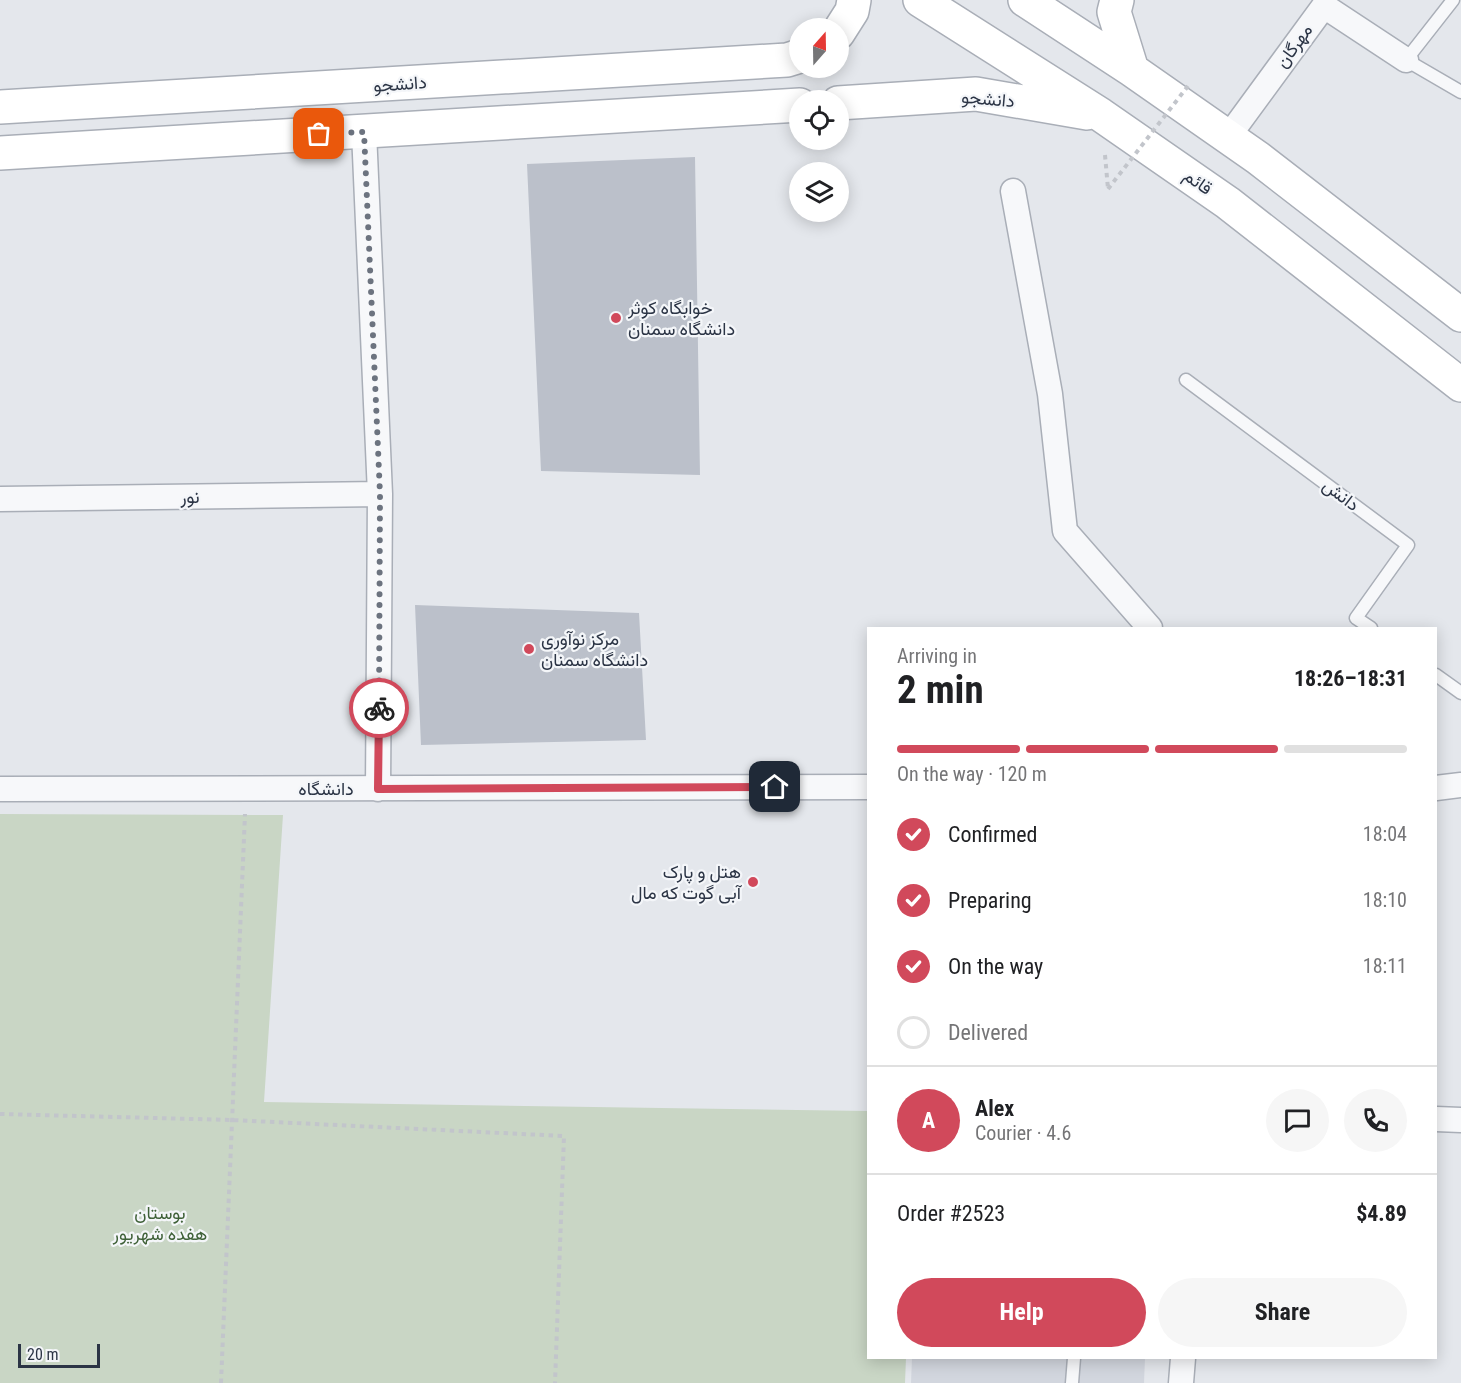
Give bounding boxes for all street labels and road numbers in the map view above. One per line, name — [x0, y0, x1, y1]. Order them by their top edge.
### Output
street label: مهرگان — [1271, 20, 1317, 72]
street label: دانشجو — [373, 71, 427, 97]
street label: دانشجو — [960, 86, 1016, 112]
street label: قائم — [1179, 164, 1217, 200]
street label: دانش — [1318, 474, 1364, 516]
street label: نور — [179, 486, 200, 508]
street label: دانشگاه — [298, 778, 354, 799]

